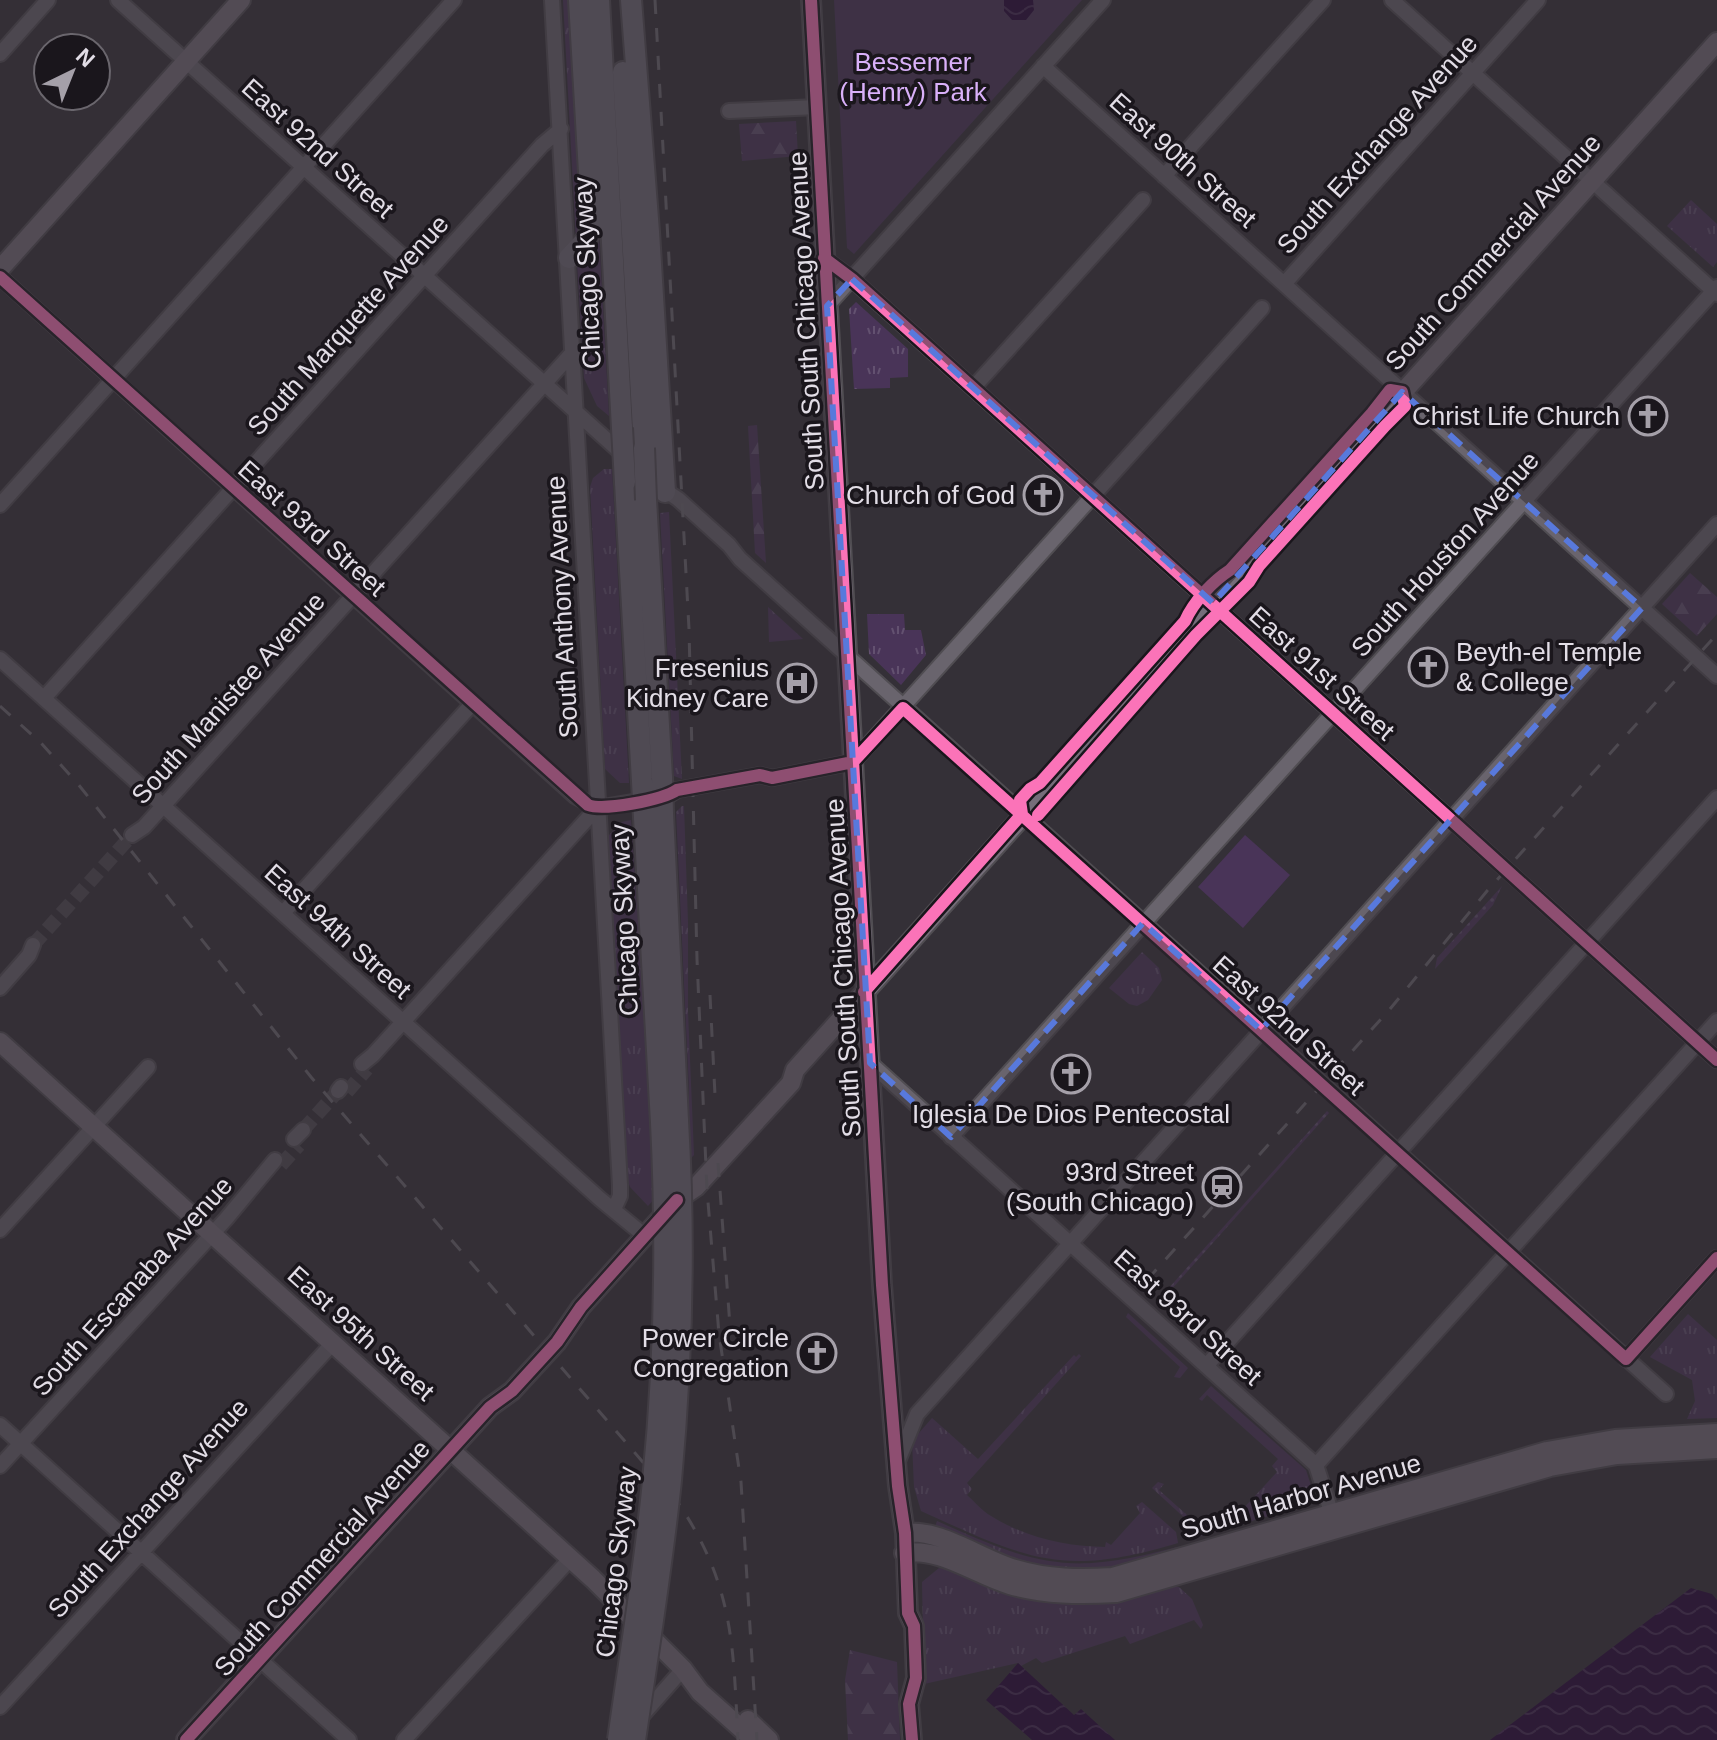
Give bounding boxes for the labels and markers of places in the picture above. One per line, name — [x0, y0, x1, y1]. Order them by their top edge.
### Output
church icon: Christ Life Church — [1627, 395, 1669, 437]
place label: Christ Life Church — [1412, 401, 1620, 431]
church icon: Church of God — [1022, 474, 1064, 516]
place label: Church of God — [846, 480, 1015, 510]
place label: Beyth-el Temple & College — [1456, 637, 1642, 697]
church icon: Beyth-el Temple & College — [1407, 646, 1449, 688]
place label: Fresenius Kidney Care — [626, 653, 769, 713]
hospital icon: Fresenius Kidney Care — [776, 662, 818, 704]
church icon: Iglesia De Dios Pentecostal — [1050, 1053, 1092, 1095]
place label: Iglesia De Dios Pentecostal — [912, 1099, 1230, 1129]
place label: 93rd Street (South Chicago) — [1006, 1157, 1195, 1217]
station icon: 93rd Street (South Chicago) — [1201, 1166, 1243, 1208]
place label: Power Circle Congregation — [633, 1323, 789, 1383]
church icon: Power Circle Congregation — [796, 1332, 838, 1374]

